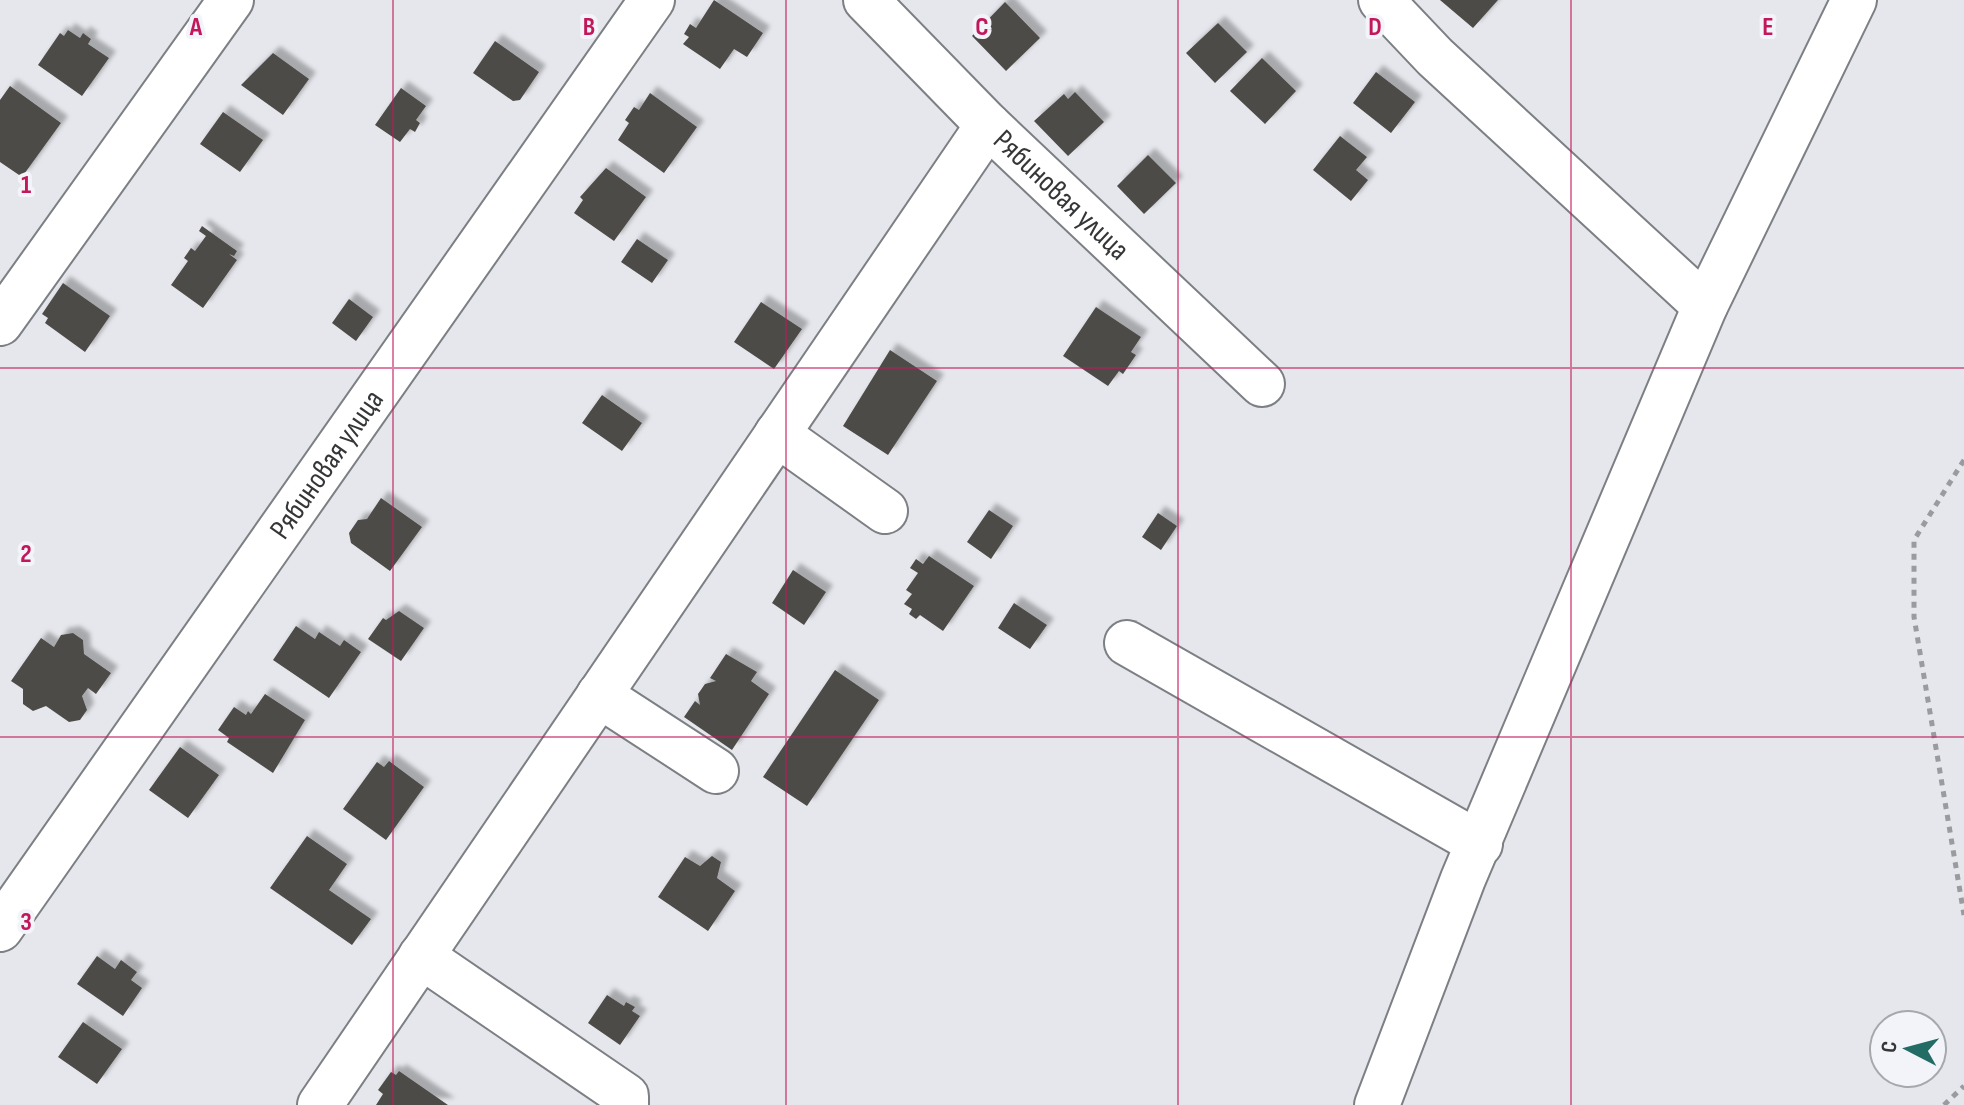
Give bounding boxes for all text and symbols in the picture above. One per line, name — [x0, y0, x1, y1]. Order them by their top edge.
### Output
text: A — [189, 12, 203, 43]
text: B — [583, 12, 595, 43]
text: C — [975, 12, 989, 43]
text: D — [1368, 12, 1382, 43]
text: E — [1762, 12, 1774, 43]
street label: Рябиновая улица — [985, 123, 1136, 268]
text: 1 — [21, 170, 31, 201]
street label: Рябиновая улица — [262, 383, 392, 546]
text: 2 — [20, 539, 32, 570]
text: 3 — [20, 907, 32, 938]
north arrow — [1868, 1009, 1948, 1089]
text: С — [1876, 1040, 1904, 1054]

